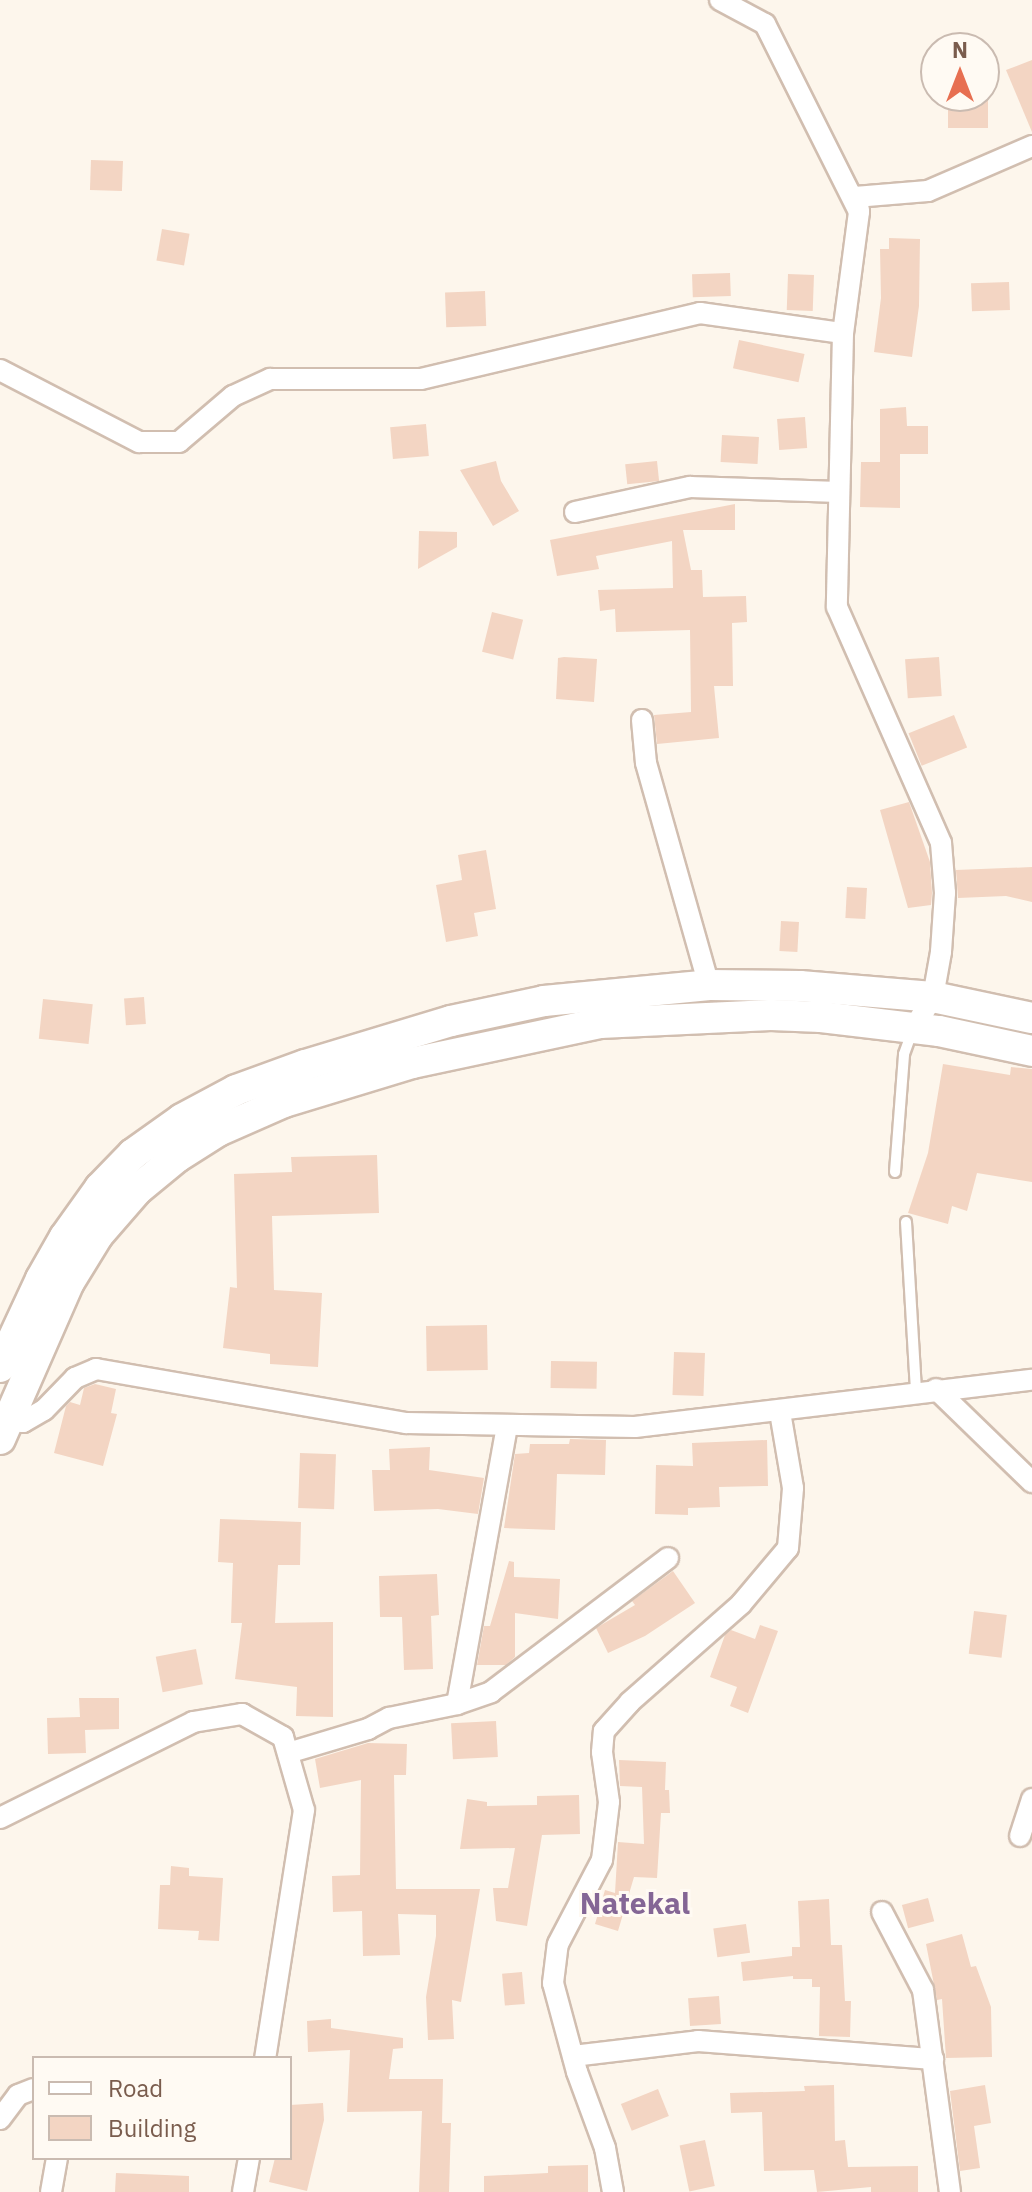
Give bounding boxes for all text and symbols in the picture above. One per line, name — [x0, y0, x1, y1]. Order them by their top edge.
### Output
north arrow — [920, 32, 1000, 112]
text: N — [952, 35, 968, 64]
district label: Natekal — [580, 1885, 690, 1921]
legend — [32, 2056, 292, 2160]
text: Road — [108, 2072, 163, 2104]
text: Building — [108, 2112, 196, 2144]

